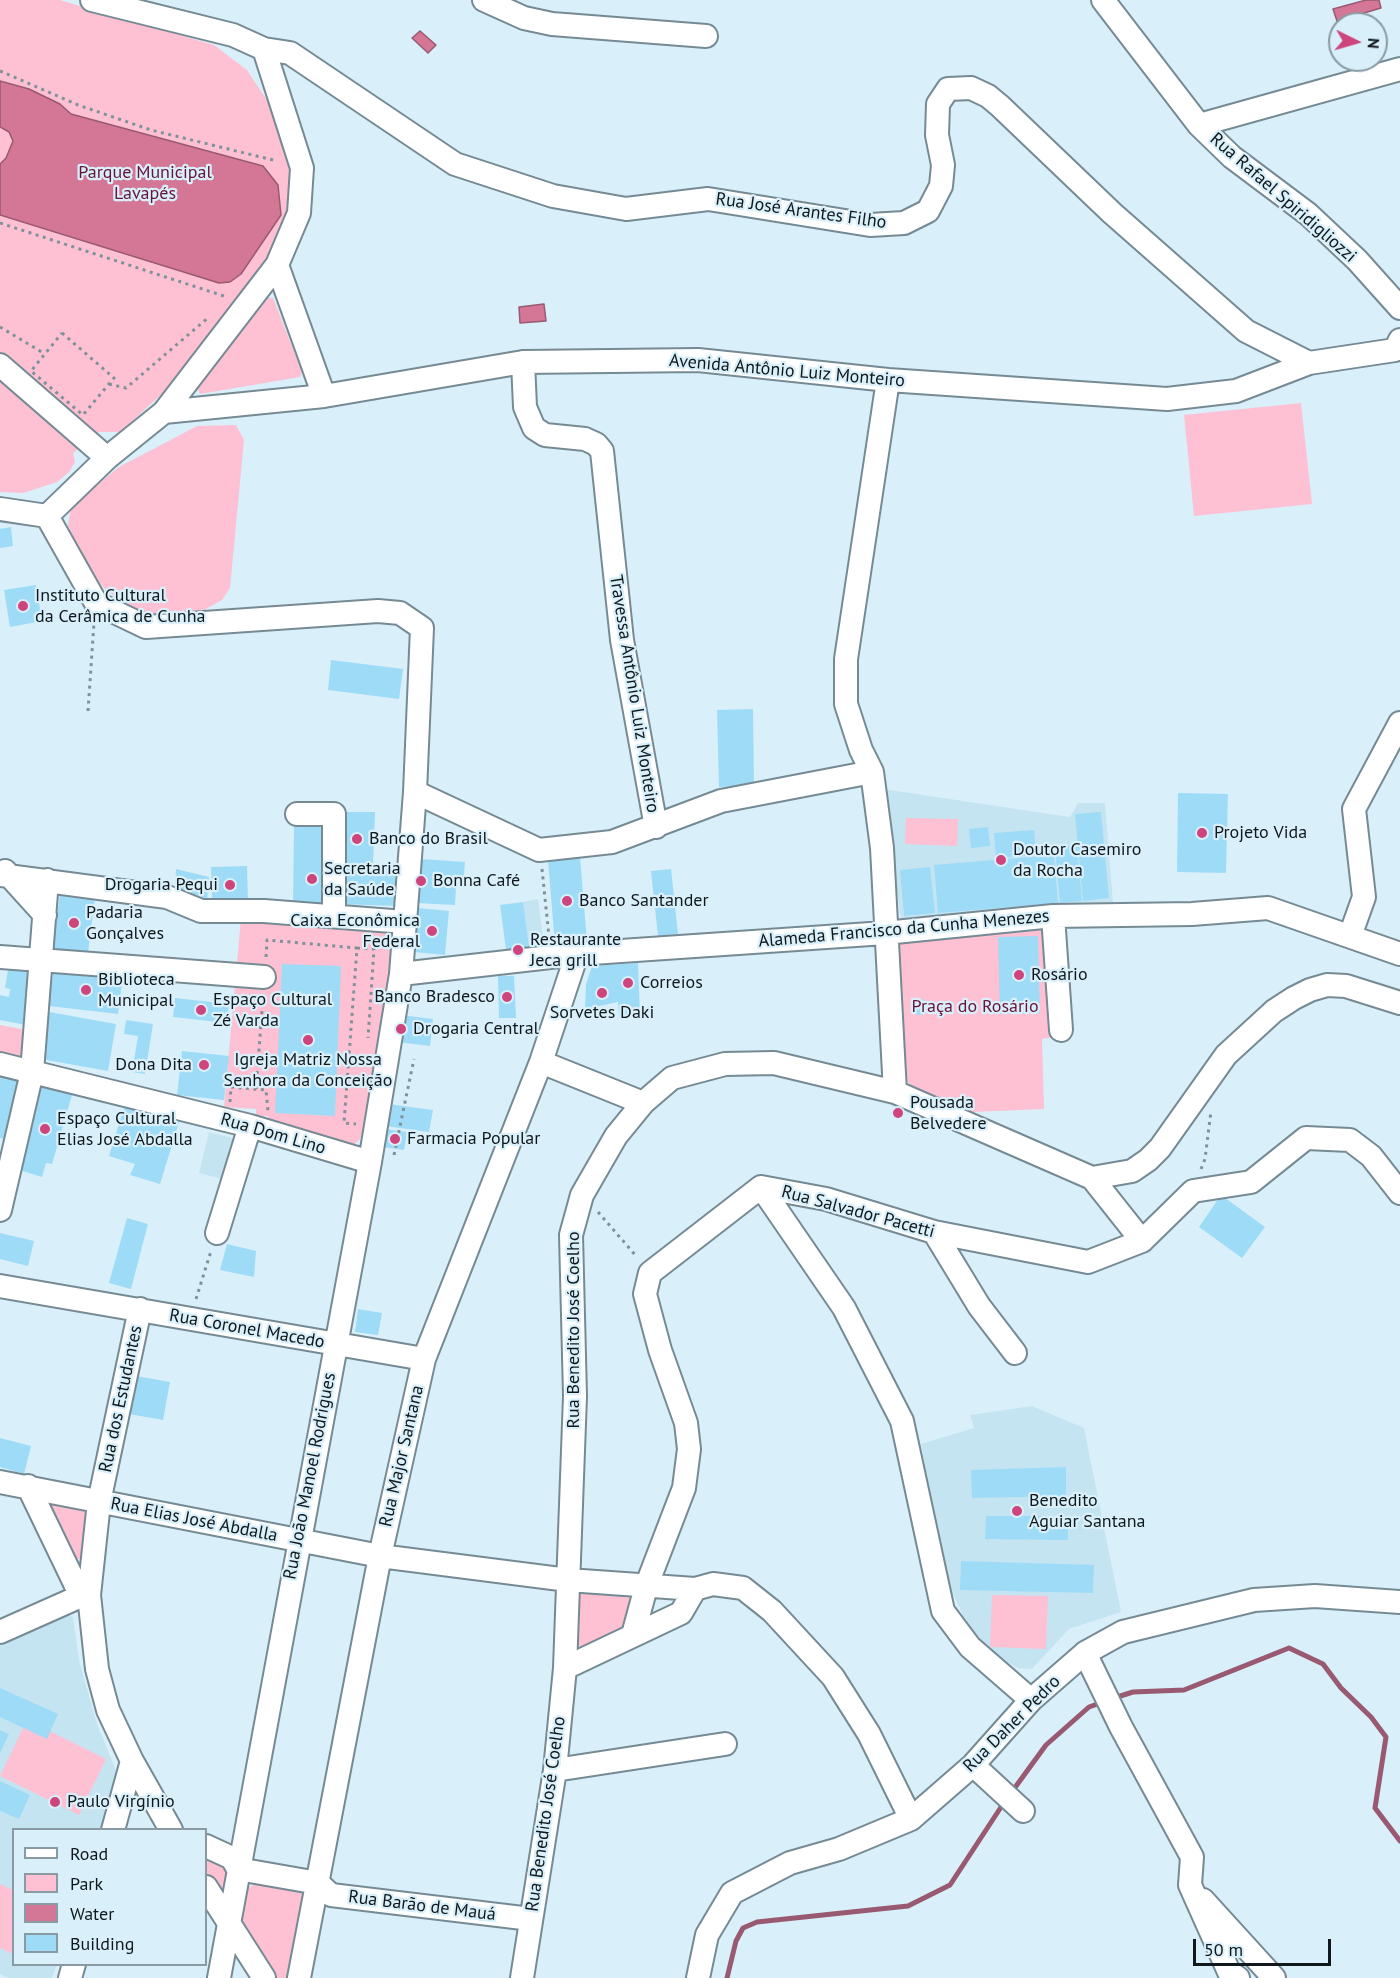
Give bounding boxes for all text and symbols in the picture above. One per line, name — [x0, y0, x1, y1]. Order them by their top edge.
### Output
north arrow — [1328, 12, 1388, 72]
text: N — [1364, 37, 1384, 49]
street label: Rua Rafael Spiridigliozzi — [1205, 129, 1361, 267]
park label: Parque Municipal Lavapés — [78, 162, 212, 204]
street label: Rua José Arantes Filho — [714, 188, 888, 234]
street label: Avenida Antônio Luiz Monteiro — [668, 350, 906, 392]
street label: Travessa Antônio Luiz Monteiro — [605, 574, 663, 814]
place label: Instituto Cultural da Cerâmica de Cunha — [35, 585, 205, 628]
marker: Instituto Cultural da Cerâmica de Cunha — [16, 599, 30, 613]
place label: Projeto Vida — [1214, 822, 1307, 844]
marker: Projeto Vida — [1195, 826, 1209, 840]
place label: Banco do Brasil — [369, 828, 488, 850]
marker: Banco do Brasil — [350, 832, 364, 846]
place label: Doutor Casemiro da Rocha — [1013, 839, 1141, 882]
marker: Doutor Casemiro da Rocha — [994, 853, 1008, 867]
place label: Secretaria da Saúde — [324, 858, 401, 900]
place label: Bonna Café — [433, 870, 520, 892]
marker: Secretaria da Saúde — [305, 872, 319, 886]
place label: Drogaria Pequi — [105, 874, 218, 896]
marker: Bonna Café — [414, 874, 428, 888]
marker: Drogaria Pequi — [223, 878, 237, 892]
place label: Banco Santander — [579, 890, 709, 912]
marker: Banco Santander — [560, 894, 574, 908]
place label: Padaria Gonçalves — [86, 902, 164, 944]
street label: Alameda Francisco da Cunha Menezes — [758, 906, 1050, 952]
place label: Caixa Econômica Federal — [290, 910, 420, 952]
marker: Padaria Gonçalves — [67, 916, 81, 930]
marker: Caixa Econômica Federal — [425, 924, 439, 938]
place label: Restaurante Jeca grill — [530, 929, 621, 972]
marker: Restaurante Jeca grill — [511, 943, 525, 957]
place label: Rosário — [1031, 964, 1088, 986]
marker: Rosário — [1012, 968, 1026, 982]
place label: Biblioteca Municipal — [98, 969, 175, 1012]
place label: Correios — [640, 972, 703, 994]
marker: Correios — [621, 976, 635, 990]
marker: Biblioteca Municipal — [79, 983, 93, 997]
place label: Banco Bradesco — [374, 986, 495, 1008]
marker: Sorvetes Daki — [595, 986, 609, 1000]
place label: Espaço Cultural Zé Varda — [213, 989, 332, 1032]
marker: Banco Bradesco — [500, 990, 514, 1004]
park label: Praça do Rosário — [911, 996, 1039, 1018]
place label: Sorvetes Daki — [550, 1002, 654, 1024]
marker: Espaço Cultural Zé Varda — [194, 1003, 208, 1017]
place label: Drogaria Central — [413, 1018, 539, 1040]
marker: Drogaria Central — [394, 1022, 408, 1036]
marker: Igreja Matriz Nossa Senhora da Conceição — [301, 1033, 315, 1047]
place label: Igreja Matriz Nossa Senhora da Conceição — [224, 1049, 392, 1092]
place label: Dona Dita — [115, 1054, 192, 1076]
marker: Dona Dita — [197, 1058, 211, 1072]
place label: Pousada Belvedere — [910, 1092, 987, 1134]
marker: Pousada Belvedere — [891, 1106, 905, 1120]
place label: Espaço Cultural Elias José Abdalla — [57, 1108, 193, 1150]
street label: Rua Dom Lino — [218, 1109, 328, 1159]
marker: Espaço Cultural Elias José Abdalla — [38, 1122, 52, 1136]
place label: Farmacia Popular — [407, 1128, 540, 1150]
marker: Farmacia Popular — [388, 1132, 402, 1146]
street label: Rua Salvador Pacetti — [779, 1181, 937, 1243]
street label: Rua Benedito José Coelho — [563, 1231, 585, 1429]
street label: Rua Coronel Macedo — [168, 1305, 326, 1353]
street label: Rua dos Estudantes — [95, 1323, 147, 1475]
street label: Rua João Manoel Rodrigues — [279, 1371, 341, 1581]
street label: Rua Major Santana — [375, 1383, 429, 1529]
place label: Benedito Aguiar Santana — [1029, 1490, 1145, 1532]
street label: Rua Elias José Abdalla — [109, 1493, 279, 1547]
marker: Benedito Aguiar Santana — [1010, 1504, 1024, 1518]
street label: Rua Daher Pedro — [959, 1671, 1065, 1777]
street label: Rua Benedito José Coelho — [522, 1715, 570, 1913]
place label: Paulo Virgínio — [67, 1791, 175, 1813]
marker: Paulo Virgínio — [48, 1795, 62, 1809]
legend — [12, 1828, 207, 1966]
text: Road — [70, 1842, 108, 1865]
text: Park — [70, 1872, 103, 1895]
street label: Rua Barão de Mauá — [347, 1886, 497, 1926]
text: Water — [70, 1902, 114, 1925]
scale bar — [1196, 1927, 1334, 1965]
text: Building — [70, 1932, 134, 1955]
text: 50 m — [1204, 1938, 1243, 1961]

